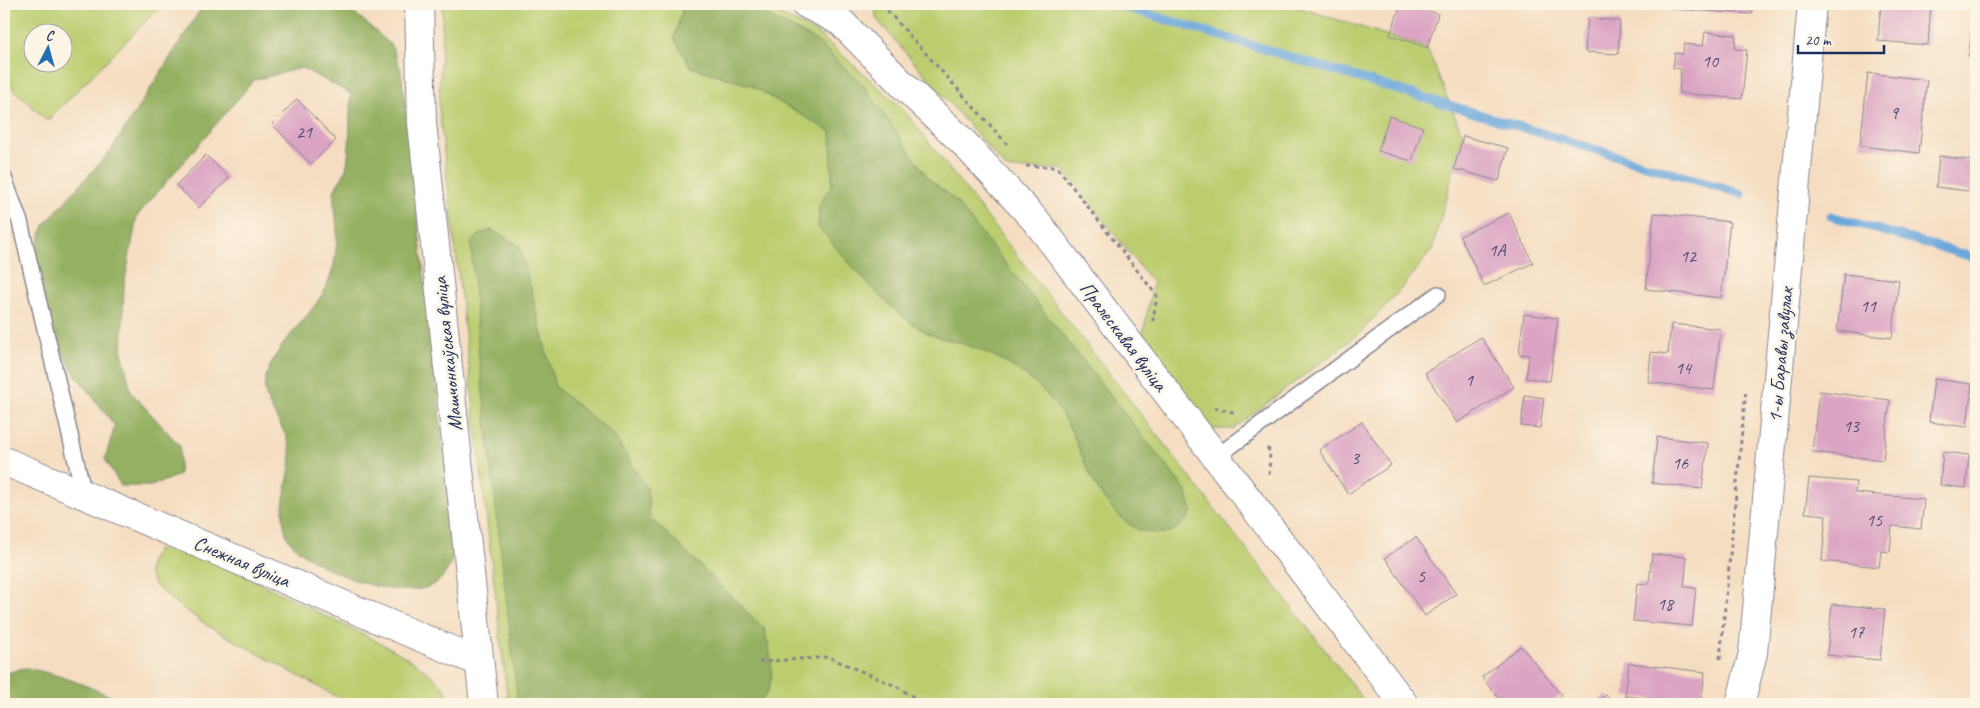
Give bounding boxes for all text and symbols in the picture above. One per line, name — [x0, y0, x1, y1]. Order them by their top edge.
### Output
north arrow — [22, 22, 72, 72]
scale bar — [1798, 22, 1884, 54]
text: С — [45, 27, 56, 45]
text: 20 m — [1805, 31, 1832, 50]
house number: 10 — [1702, 50, 1720, 72]
house number: 9 — [1890, 102, 1900, 124]
house number: 21 — [296, 121, 313, 143]
house number: 1А — [1488, 239, 1507, 261]
house number: 12 — [1680, 245, 1698, 267]
street label: Машчонкаўская вуліца — [427, 274, 468, 432]
street label: Пралескавая вуліца — [1074, 277, 1174, 397]
street label: 1-ы Баравы завулак — [1762, 285, 1800, 424]
house number: 11 — [1860, 295, 1877, 317]
house number: 14 — [1675, 357, 1693, 379]
house number: 1 — [1465, 369, 1474, 391]
house number: 13 — [1843, 415, 1861, 437]
house number: 3 — [1351, 447, 1361, 469]
house number: 16 — [1672, 452, 1689, 474]
house number: 15 — [1866, 509, 1883, 531]
street label: Снежная вуліца — [190, 530, 295, 593]
house number: 5 — [1417, 565, 1426, 587]
house number: 18 — [1657, 593, 1675, 615]
house number: 17 — [1848, 621, 1865, 643]

